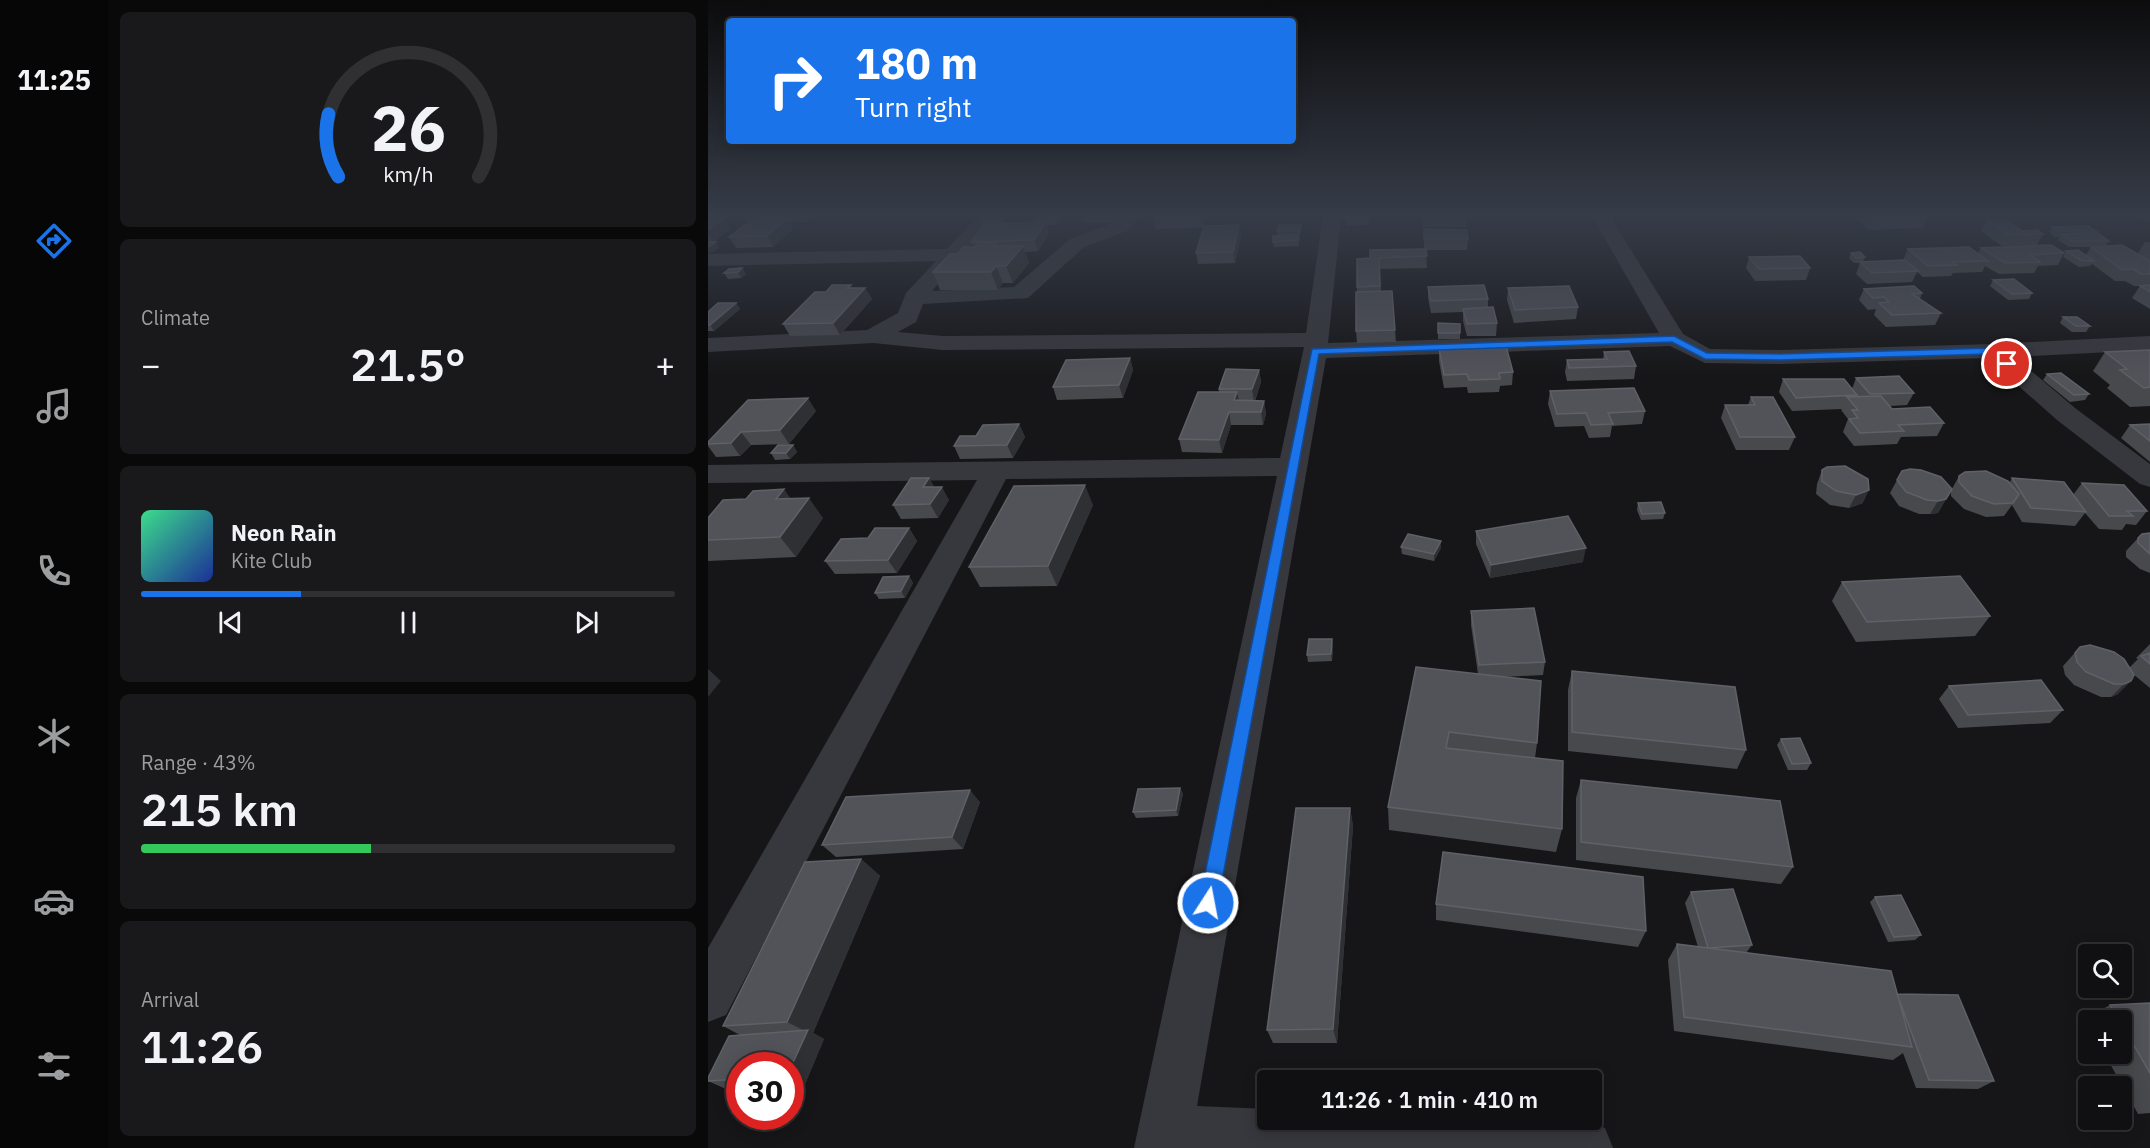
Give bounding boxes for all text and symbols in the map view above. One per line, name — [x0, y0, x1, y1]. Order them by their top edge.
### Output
text: 180 m — [855, 36, 978, 91]
icon: right — [756, 42, 834, 120]
text: 11:25 — [17, 62, 91, 97]
text: 26 — [371, 87, 445, 168]
text: Turn right — [855, 89, 972, 124]
text: km/h — [383, 160, 433, 188]
icon: directions — [33, 220, 75, 262]
text: Climate — [141, 304, 210, 331]
text: 21.5° — [350, 335, 466, 393]
pin — [1981, 338, 2032, 389]
text: − — [141, 343, 161, 386]
text: + — [655, 343, 675, 386]
icon: arrive — [1990, 347, 2023, 380]
icon: music — [33, 385, 75, 427]
text: Neon Rain — [231, 518, 337, 547]
text: Kite Club — [231, 547, 312, 574]
icon: phone — [33, 550, 75, 592]
icon: previous — [214, 606, 247, 639]
icon: pause — [392, 606, 425, 639]
icon: next — [570, 606, 603, 639]
icon: climate — [33, 715, 75, 757]
text: Range · 43% — [141, 749, 256, 776]
text: 215 km — [141, 780, 298, 838]
position arrow — [1176, 871, 1240, 935]
icon: car — [33, 880, 75, 922]
map controls — [2078, 944, 2132, 1130]
button: search — [2078, 944, 2132, 998]
text: Arrival — [141, 986, 199, 1013]
button: + — [2078, 1010, 2132, 1064]
text: 11:26 — [141, 1017, 263, 1075]
icon: filters — [33, 1045, 75, 1087]
speed limit sign: 30 — [726, 1052, 804, 1130]
button: − — [2078, 1076, 2132, 1130]
text: 11:26 · 1 min · 410 m — [1321, 1085, 1538, 1114]

